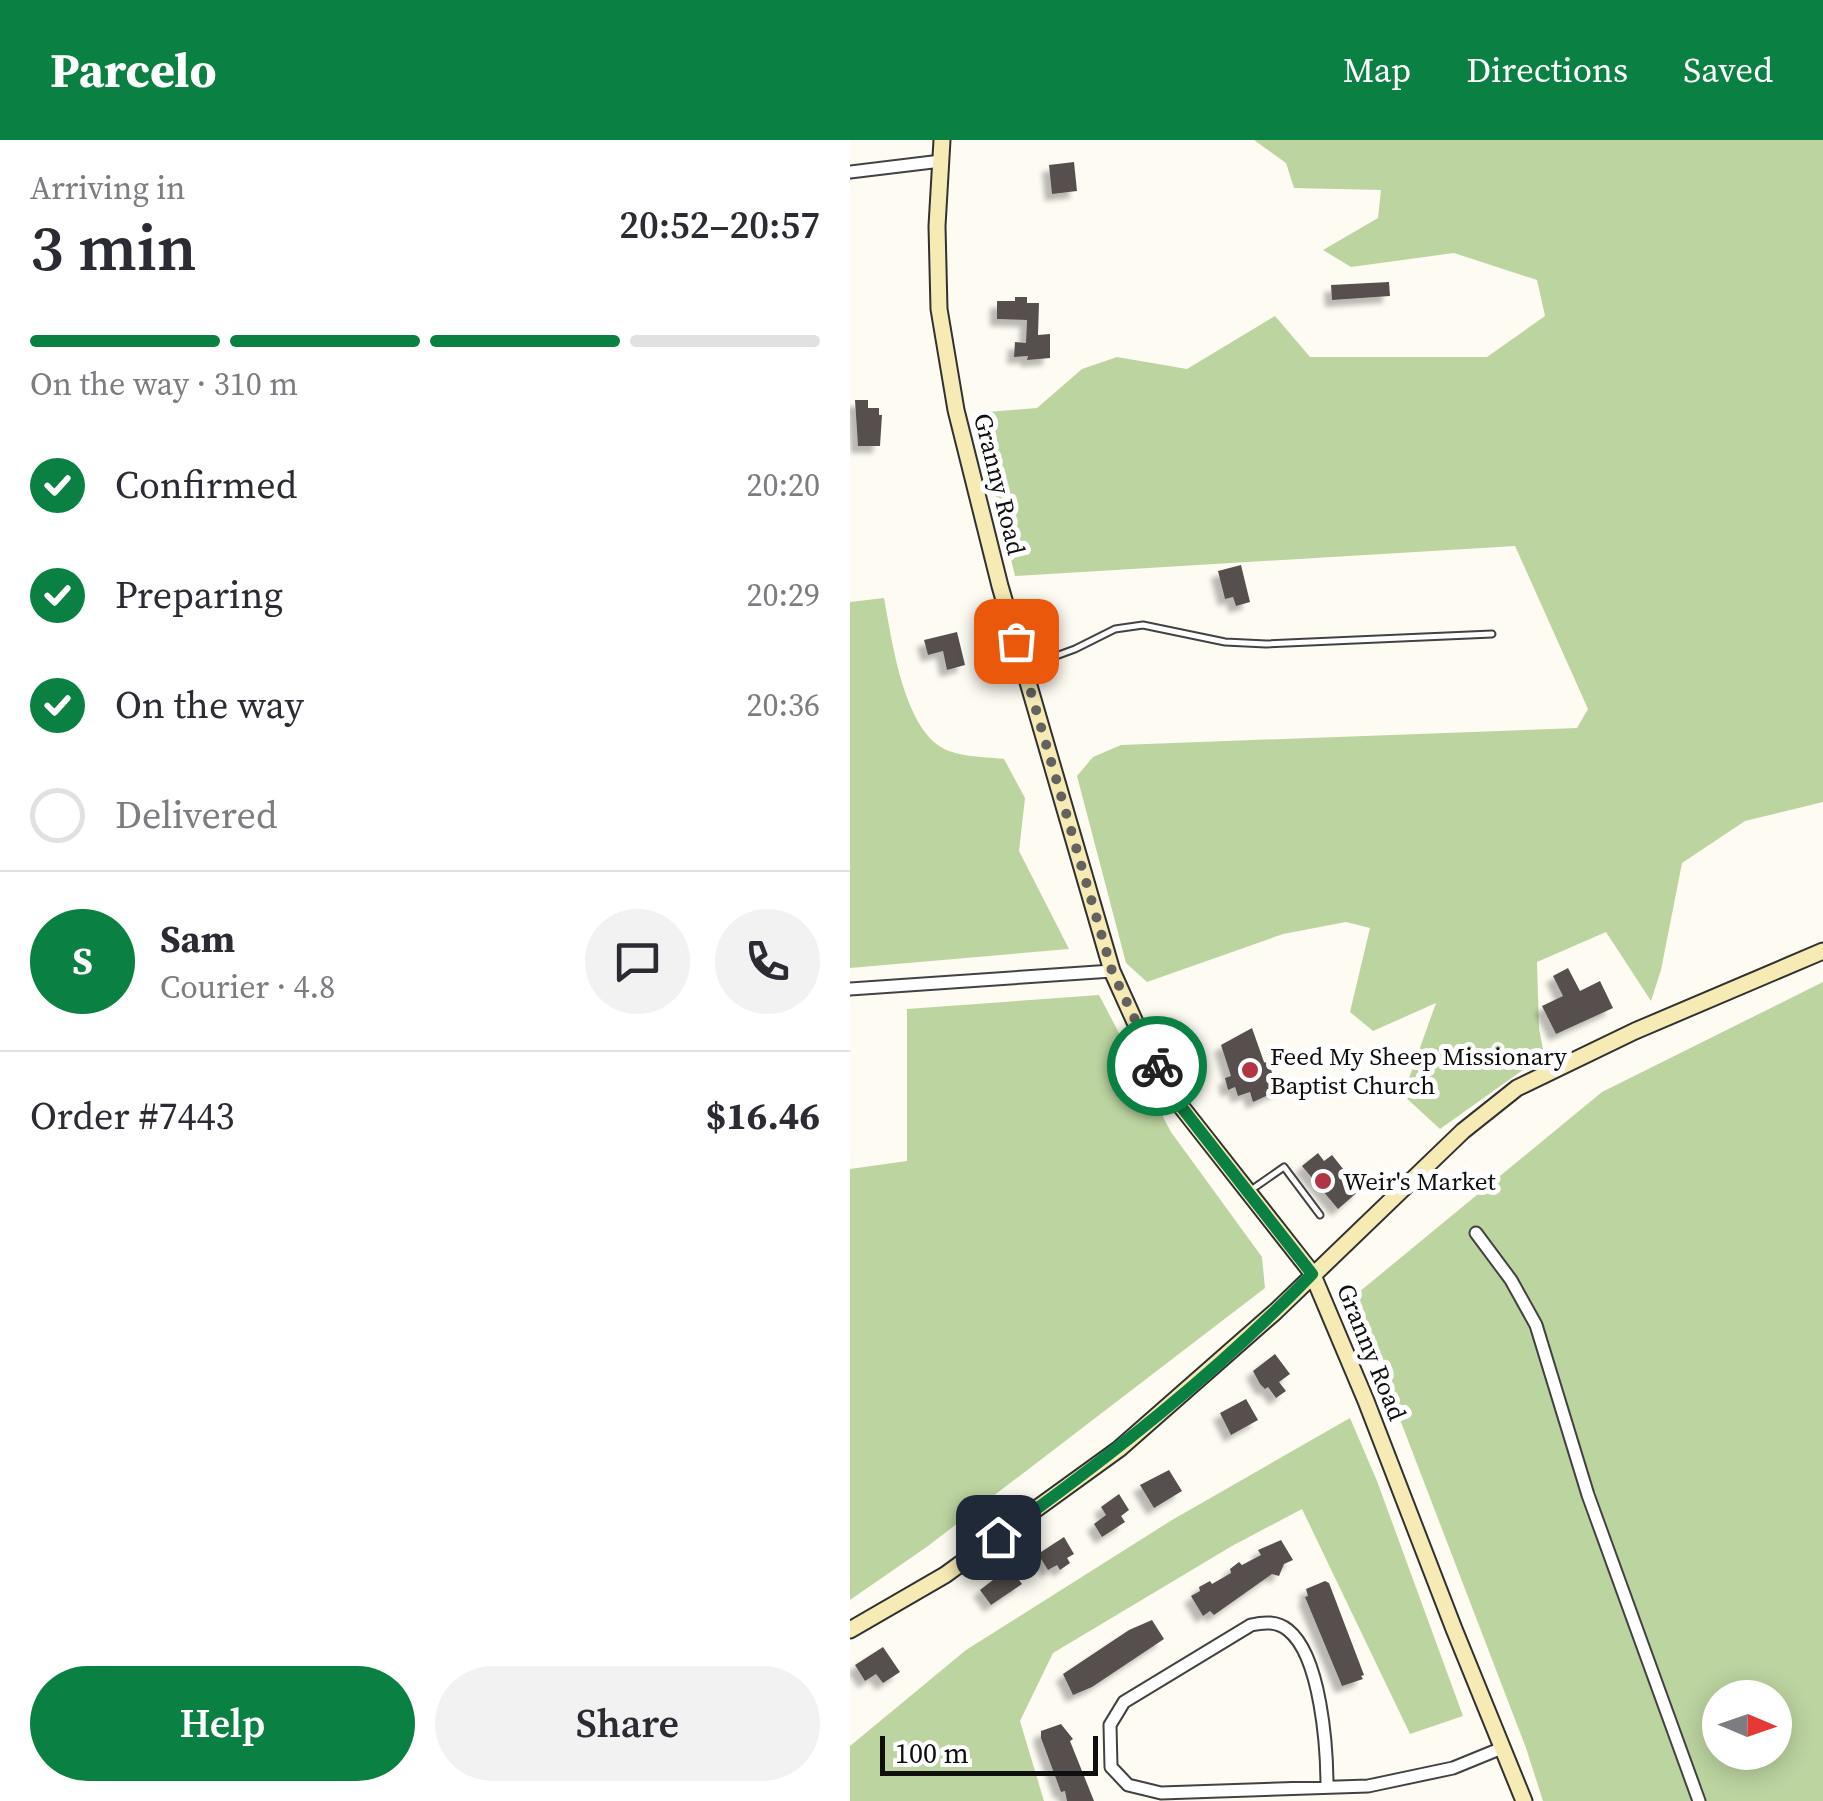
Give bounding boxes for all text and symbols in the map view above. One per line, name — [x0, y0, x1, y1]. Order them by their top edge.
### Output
text: Parcelo — [50, 37, 217, 103]
text: Map — [1343, 46, 1411, 94]
text: Directions — [1466, 46, 1628, 94]
text: Saved — [1683, 46, 1773, 94]
text: Arriving in — [30, 166, 185, 210]
text: 20:52–20:57 — [619, 199, 820, 251]
text: 3 min — [30, 203, 197, 292]
text: On the way · 310 m — [30, 362, 298, 406]
street label: Granny Road — [966, 410, 1034, 558]
icon: check — [30, 458, 85, 513]
text: Confirmed — [115, 459, 297, 511]
text: 20:20 — [746, 463, 820, 507]
icon: check — [30, 568, 85, 623]
text: Preparing — [115, 569, 283, 621]
text: 20:29 — [746, 573, 820, 617]
pin — [974, 599, 1059, 684]
icon: bag — [989, 614, 1044, 669]
icon: check — [30, 678, 85, 733]
text: On the way — [115, 679, 304, 731]
text: 20:36 — [746, 683, 820, 727]
text: Delivered — [115, 789, 278, 841]
button: chat — [585, 909, 690, 1014]
button: phone — [715, 909, 820, 1014]
text: Sam — [160, 913, 235, 965]
text: S — [72, 935, 93, 987]
text: Courier · 4.8 — [160, 965, 335, 1009]
courier — [1107, 1016, 1207, 1116]
icon: bike — [1130, 1039, 1185, 1094]
place label: Feed My Sheep Missionary Baptist Church — [1270, 1039, 1567, 1102]
marker: Feed My Sheep Missionary Baptist Church — [1239, 1059, 1261, 1081]
text: Order #7443 — [30, 1090, 234, 1142]
text: $16.46 — [706, 1090, 820, 1142]
place label: Weir's Market — [1343, 1164, 1496, 1198]
marker: Weir's Market — [1312, 1170, 1334, 1192]
street label: Granny Road — [1329, 1279, 1415, 1425]
pin — [956, 1495, 1041, 1580]
icon: home — [971, 1510, 1026, 1565]
button: Help — [30, 1666, 415, 1781]
button: Share — [435, 1666, 820, 1781]
north arrow — [1702, 1680, 1792, 1770]
map controls — [1702, 1680, 1792, 1770]
scale bar — [880, 1731, 1098, 1776]
text: 100 m — [895, 1734, 969, 1772]

